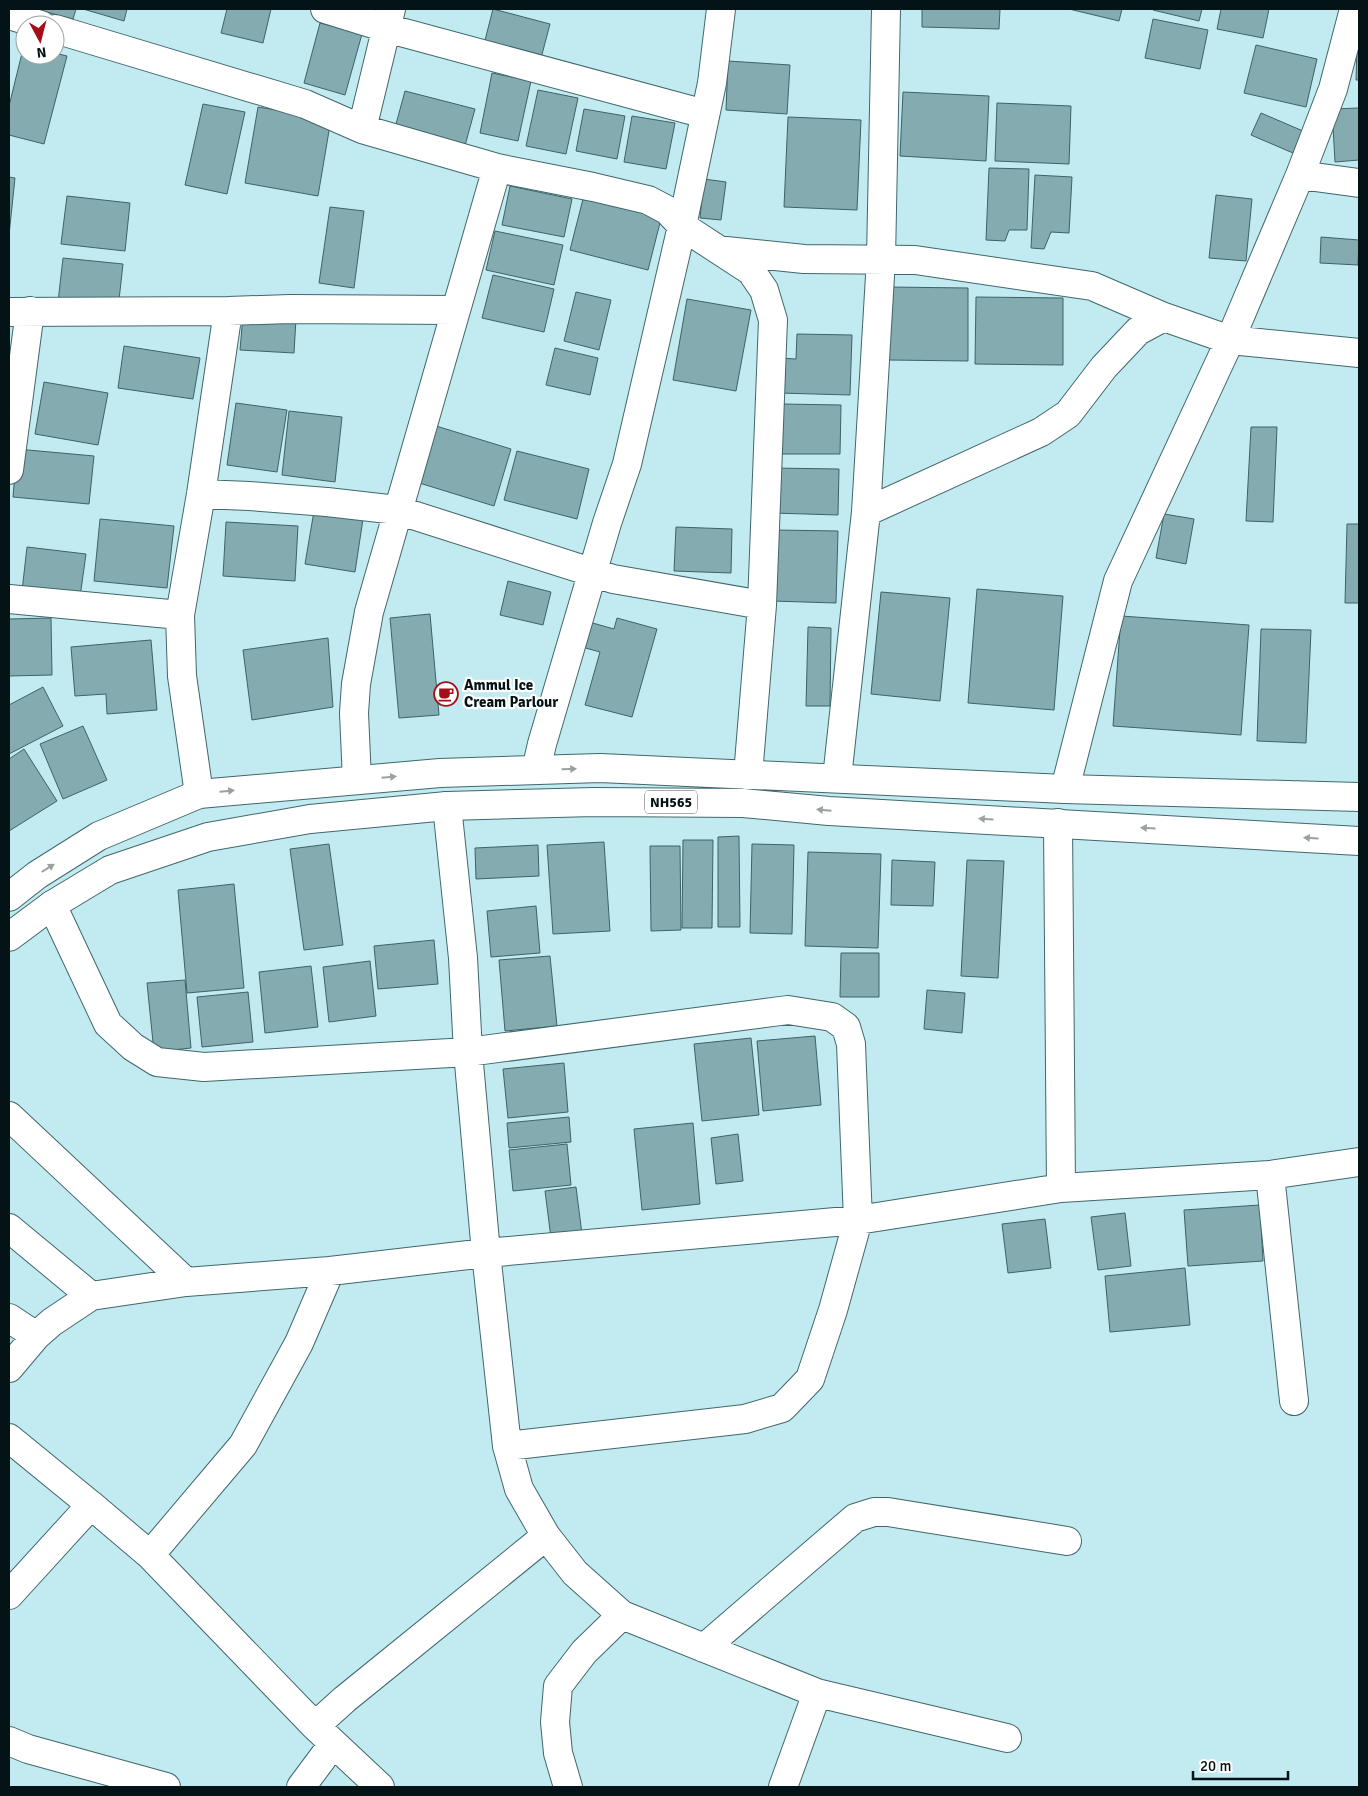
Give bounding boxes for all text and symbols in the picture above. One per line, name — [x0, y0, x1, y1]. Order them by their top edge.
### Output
north arrow — [15, 15, 65, 65]
text: N — [36, 43, 47, 61]
place label: Ammul Ice Cream Parlour — [464, 676, 558, 711]
cafe icon: Ammul Ice Cream Parlour — [433, 681, 459, 707]
one-way arrow — [561, 765, 577, 773]
one-way arrow — [382, 773, 398, 781]
one-way arrow — [220, 787, 236, 795]
road number: NH565 — [645, 790, 697, 814]
one-way arrow — [816, 806, 832, 814]
one-way arrow — [978, 814, 994, 822]
one-way arrow — [1140, 824, 1156, 832]
one-way arrow — [1302, 834, 1318, 842]
one-way arrow — [41, 863, 55, 873]
scale bar — [1193, 1748, 1288, 1780]
text: 20 m — [1200, 1757, 1231, 1775]

